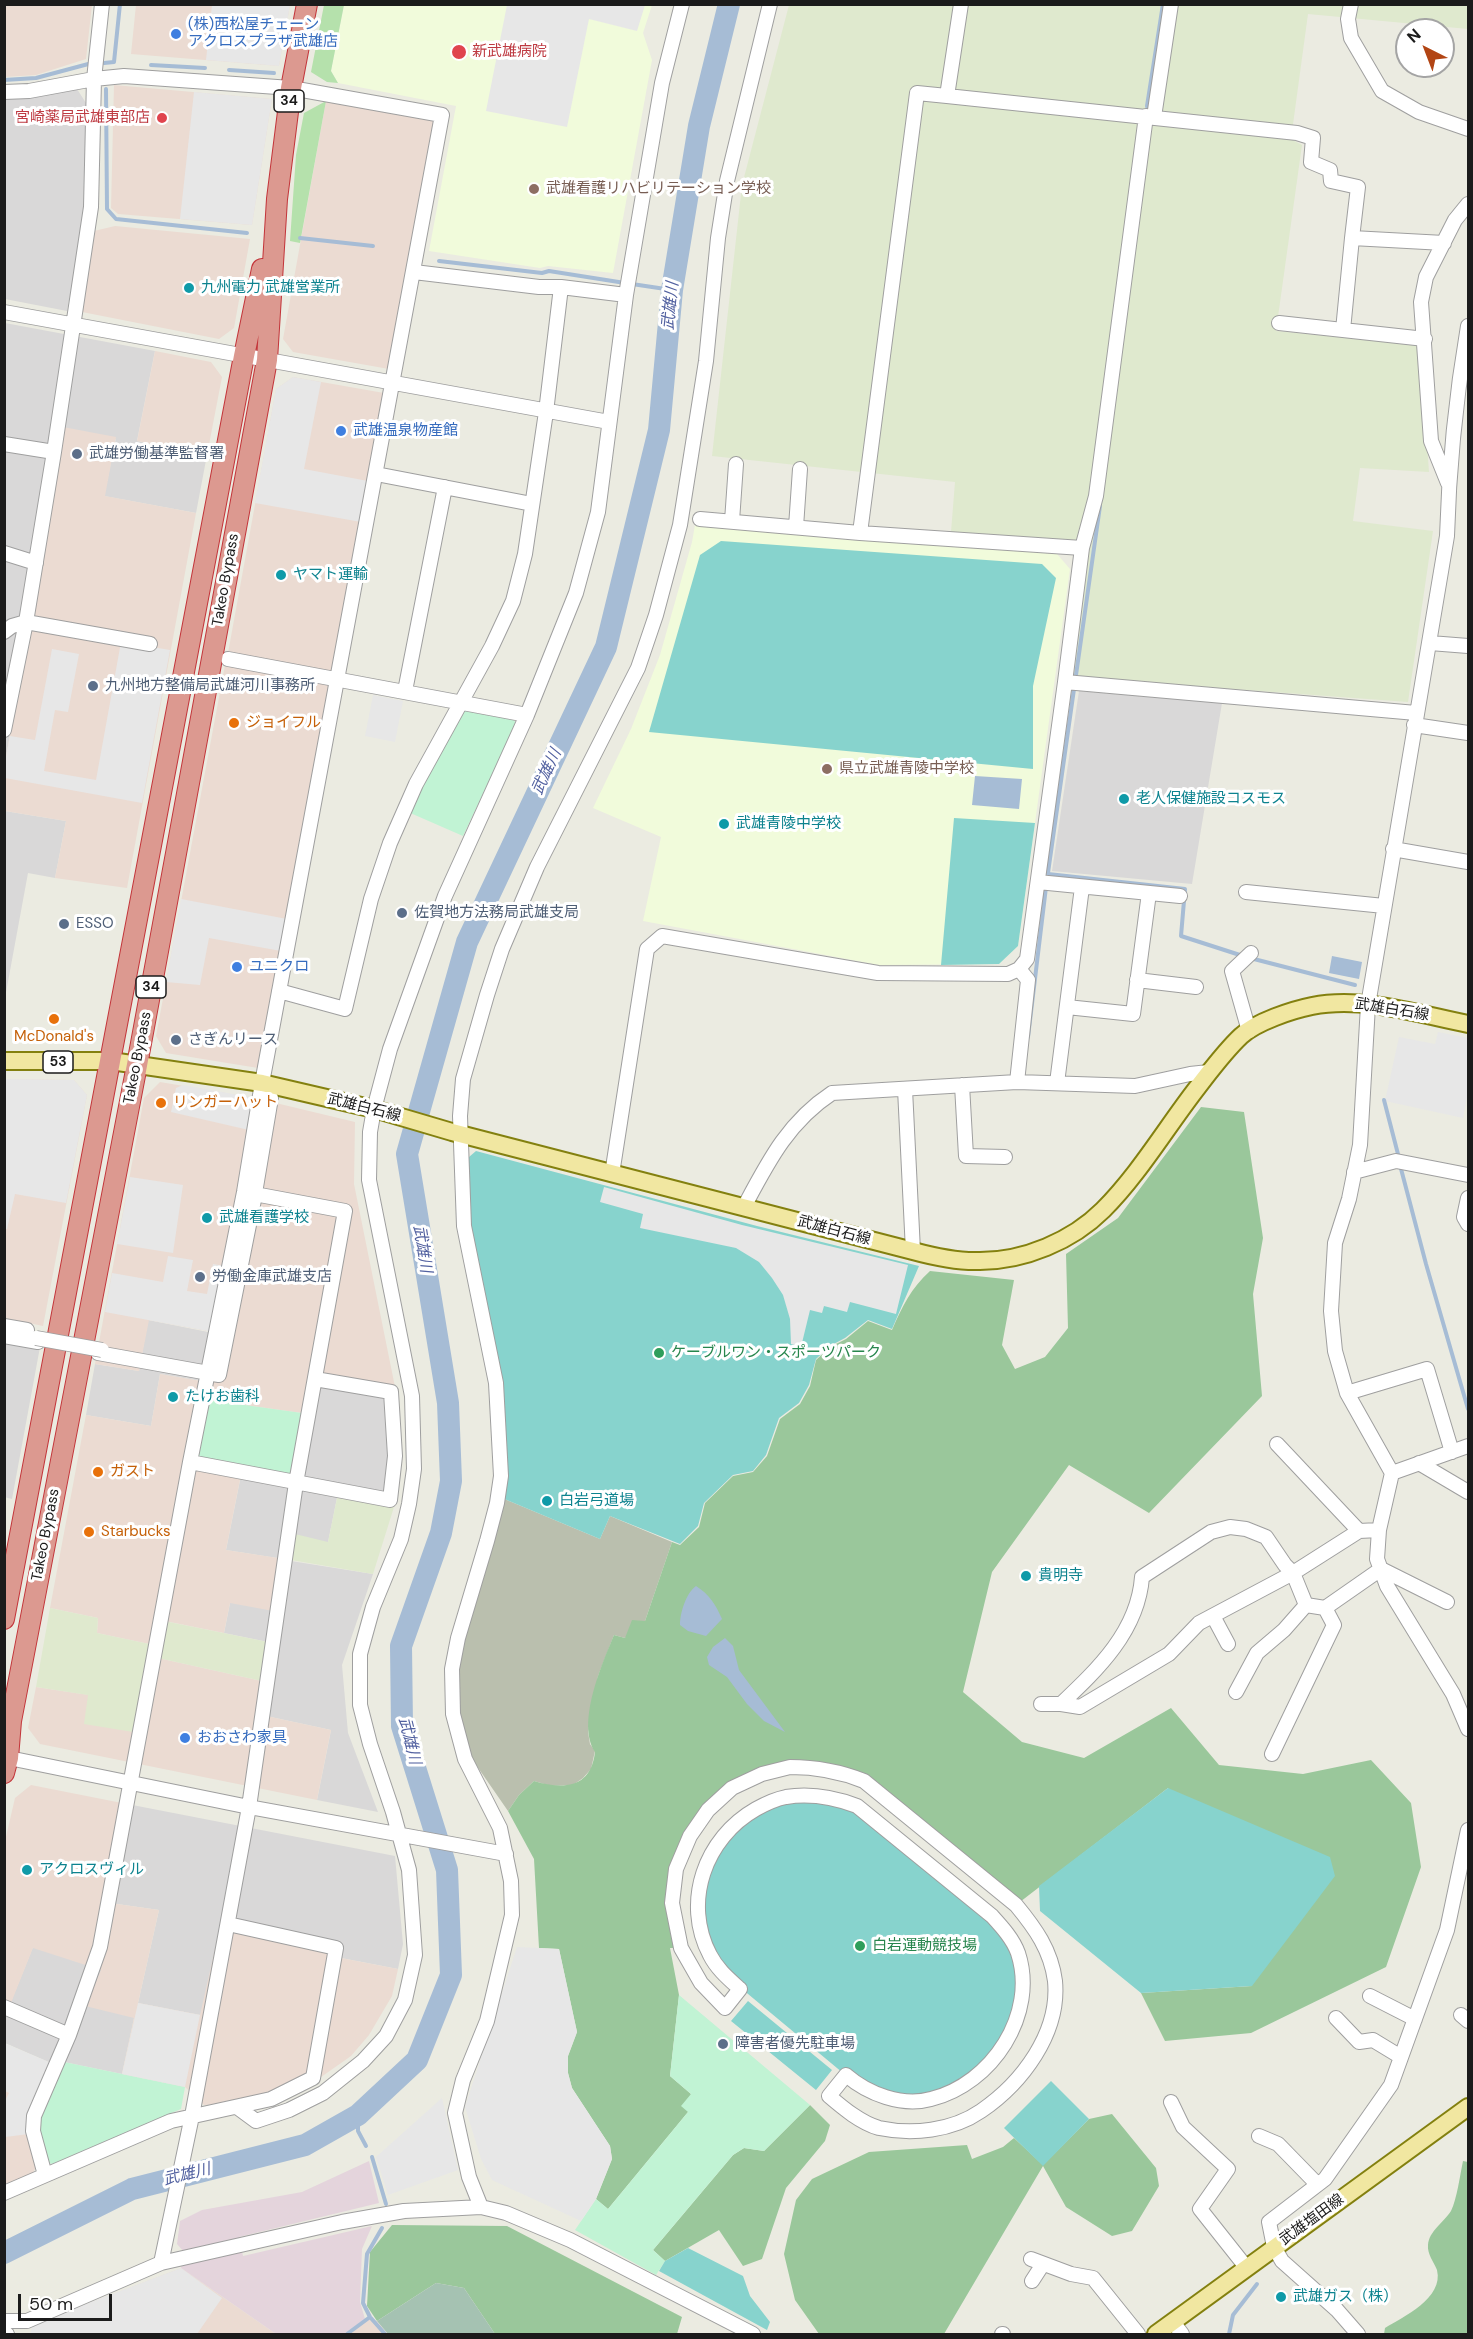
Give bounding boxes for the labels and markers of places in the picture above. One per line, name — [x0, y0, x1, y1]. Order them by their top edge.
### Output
place label: (株)西松屋チェーン アクロスプラザ武雄店 — [188, 16, 338, 51]
marker: (株)西松屋チェーン アクロスプラザ武雄店 — [169, 27, 183, 41]
marker: 新武雄病院 — [450, 43, 468, 61]
place label: 新武雄病院 — [472, 43, 547, 61]
place label: 宮崎薬局武雄東部店 — [15, 109, 150, 127]
marker: 宮崎薬局武雄東部店 — [155, 111, 169, 125]
place label: 武雄看護リハビリテーション学校 — [546, 180, 771, 198]
marker: 武雄看護リハビリテーション学校 — [527, 182, 541, 196]
place label: 九州電力 武雄営業所 — [201, 279, 340, 297]
marker: 九州電力 武雄営業所 — [182, 281, 196, 295]
place label: 武雄温泉物産館 — [353, 422, 458, 440]
marker: 武雄温泉物産館 — [334, 424, 348, 438]
place label: 武雄労働基準監督署 — [89, 445, 224, 463]
marker: 武雄労働基準監督署 — [70, 447, 84, 461]
place label: ヤマト運輸 — [293, 566, 368, 584]
marker: ヤマト運輸 — [274, 568, 288, 582]
place label: 九州地方整備局武雄河川事務所 — [105, 677, 315, 695]
marker: 九州地方整備局武雄河川事務所 — [86, 679, 100, 693]
place label: ジョイフル — [246, 714, 321, 732]
marker: ジョイフル — [227, 716, 241, 730]
place label: 県立武雄青陵中学校 — [839, 760, 974, 778]
marker: 県立武雄青陵中学校 — [820, 762, 834, 776]
place label: 老人保健施設コスモス — [1136, 790, 1286, 808]
marker: 老人保健施設コスモス — [1117, 792, 1131, 806]
place label: 武雄青陵中学校 — [736, 815, 841, 833]
marker: 武雄青陵中学校 — [717, 817, 731, 831]
place label: 佐賀地方法務局武雄支局 — [414, 904, 579, 922]
marker: 佐賀地方法務局武雄支局 — [395, 906, 409, 920]
place label: ESSO — [76, 915, 113, 933]
marker: ESSO — [57, 917, 71, 931]
place label: ユニクロ — [249, 958, 309, 976]
marker: ユニクロ — [230, 960, 244, 974]
marker: McDonald's — [47, 1012, 61, 1026]
place label: McDonald's — [14, 1028, 94, 1046]
place label: さぎんリース — [188, 1031, 278, 1049]
marker: さぎんリース — [169, 1033, 183, 1047]
place label: リンガーハット — [173, 1094, 278, 1112]
marker: リンガーハット — [154, 1096, 168, 1110]
place label: 武雄看護学校 — [219, 1209, 309, 1227]
marker: 武雄看護学校 — [200, 1211, 214, 1225]
place label: 労働金庫武雄支店 — [212, 1268, 332, 1286]
marker: 労働金庫武雄支店 — [193, 1270, 207, 1284]
place label: ケーブルワン・スポーツパーク — [671, 1344, 881, 1362]
marker: ケーブルワン・スポーツパーク — [652, 1346, 666, 1360]
place label: たけお歯科 — [185, 1388, 260, 1406]
marker: たけお歯科 — [166, 1390, 180, 1404]
place label: ガスト — [110, 1463, 155, 1481]
marker: ガスト — [91, 1465, 105, 1479]
place label: 白岩弓道場 — [559, 1492, 634, 1510]
marker: 白岩弓道場 — [540, 1494, 554, 1508]
place label: Starbucks — [101, 1523, 171, 1541]
marker: Starbucks — [82, 1525, 96, 1539]
place label: 貴明寺 — [1038, 1567, 1083, 1585]
marker: 貴明寺 — [1019, 1569, 1033, 1583]
place label: おおさわ家具 — [197, 1729, 287, 1747]
marker: おおさわ家具 — [178, 1731, 192, 1745]
place label: アクロスヴィル — [39, 1861, 144, 1879]
marker: アクロスヴィル — [20, 1863, 34, 1877]
place label: 白岩運動競技場 — [872, 1937, 977, 1955]
marker: 白岩運動競技場 — [853, 1939, 867, 1953]
place label: 障害者優先駐車場 — [735, 2035, 855, 2053]
marker: 障害者優先駐車場 — [716, 2037, 730, 2051]
place label: 武雄ガス（株） — [1293, 2288, 1398, 2306]
marker: 武雄ガス（株） — [1274, 2290, 1288, 2304]

